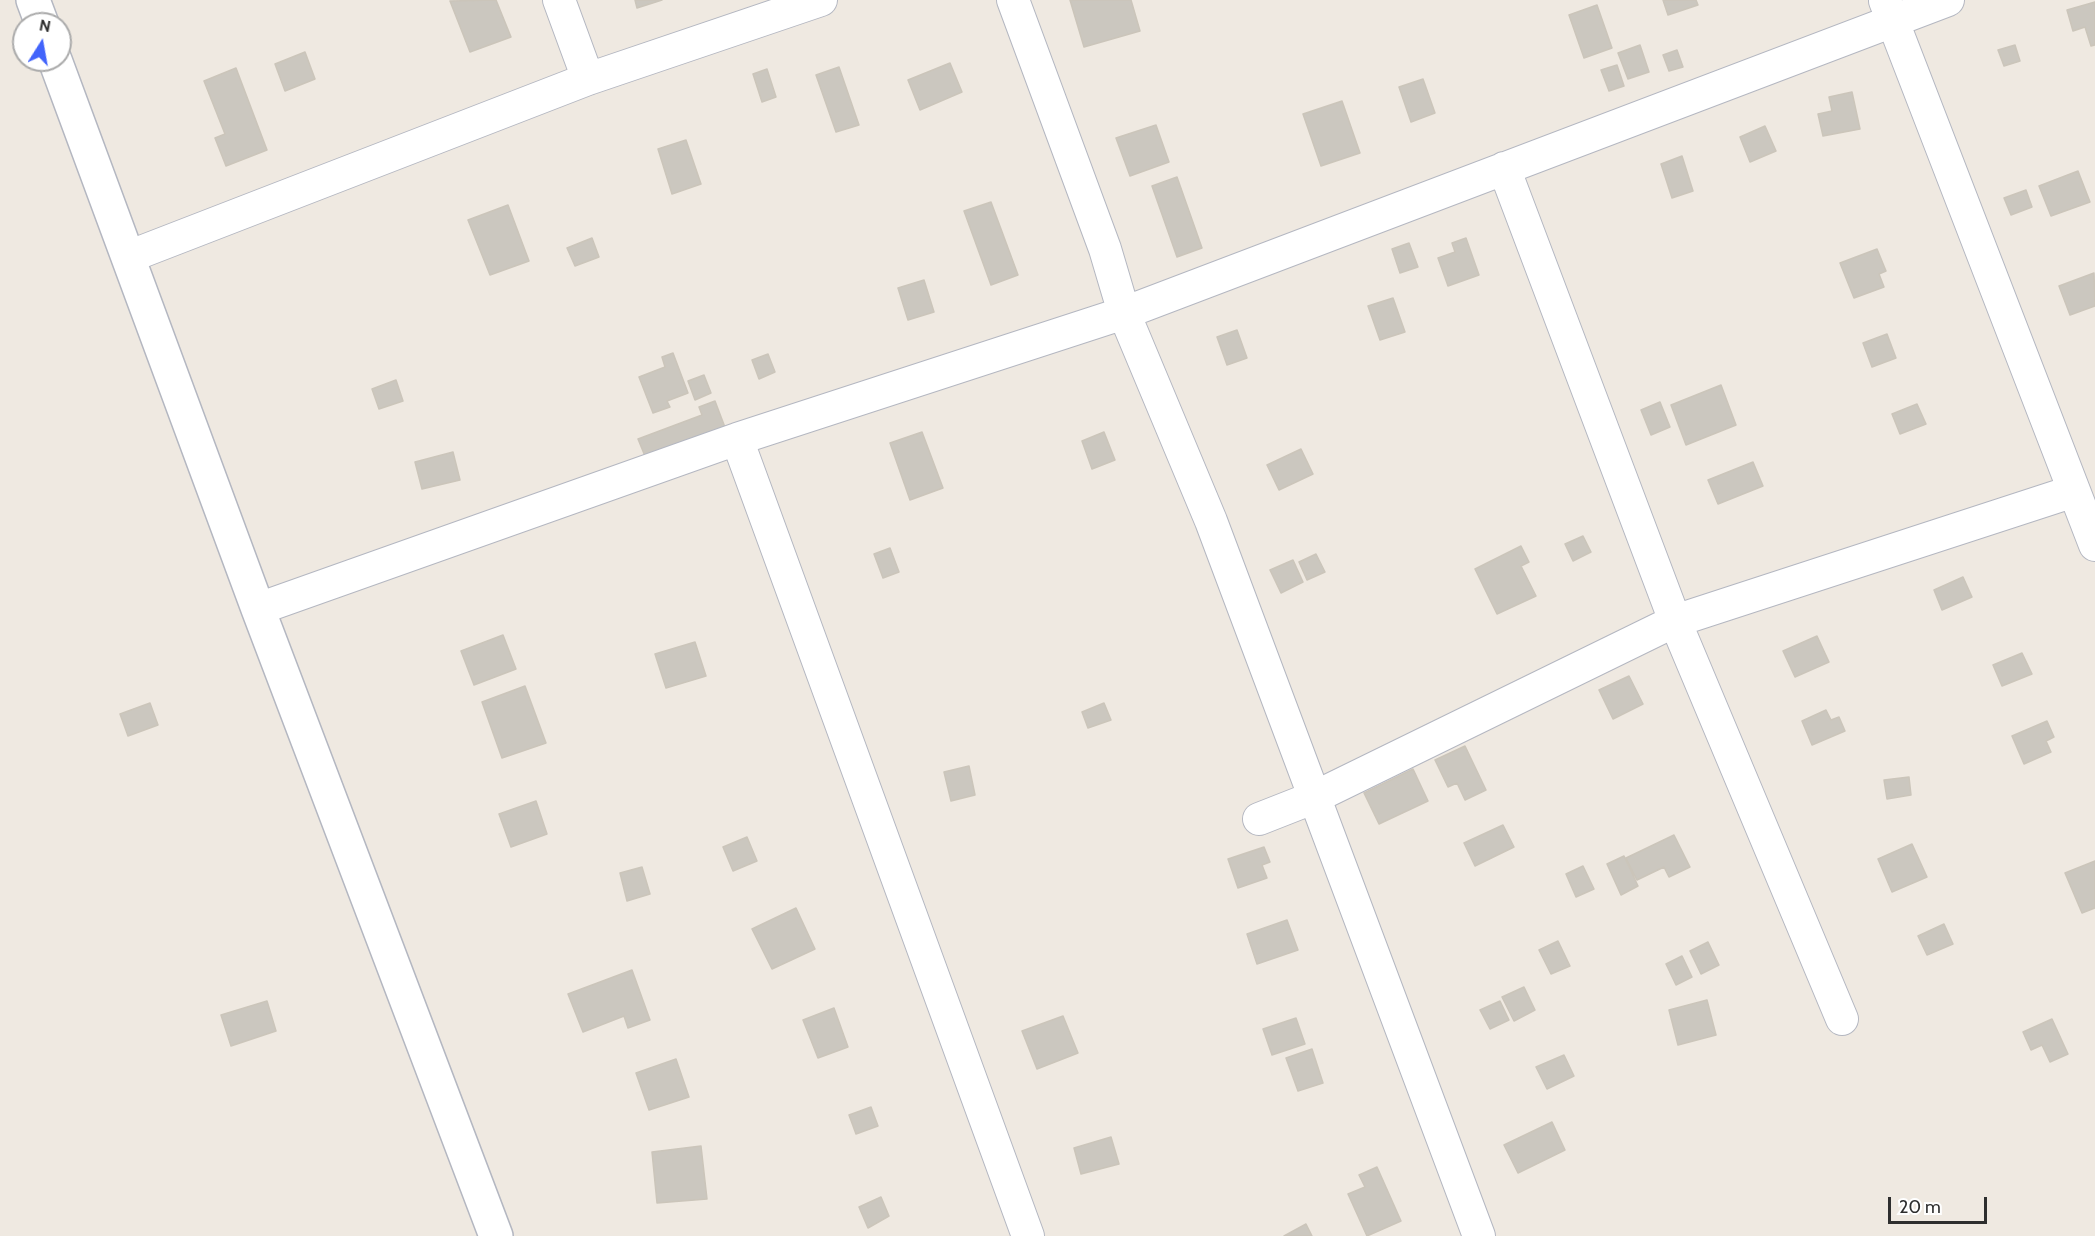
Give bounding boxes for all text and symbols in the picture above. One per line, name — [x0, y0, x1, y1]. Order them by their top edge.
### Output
north arrow — [12, 12, 72, 72]
text: N — [38, 15, 53, 36]
scale bar — [1891, 1185, 1990, 1223]
text: 20 m — [1899, 1196, 1941, 1218]

